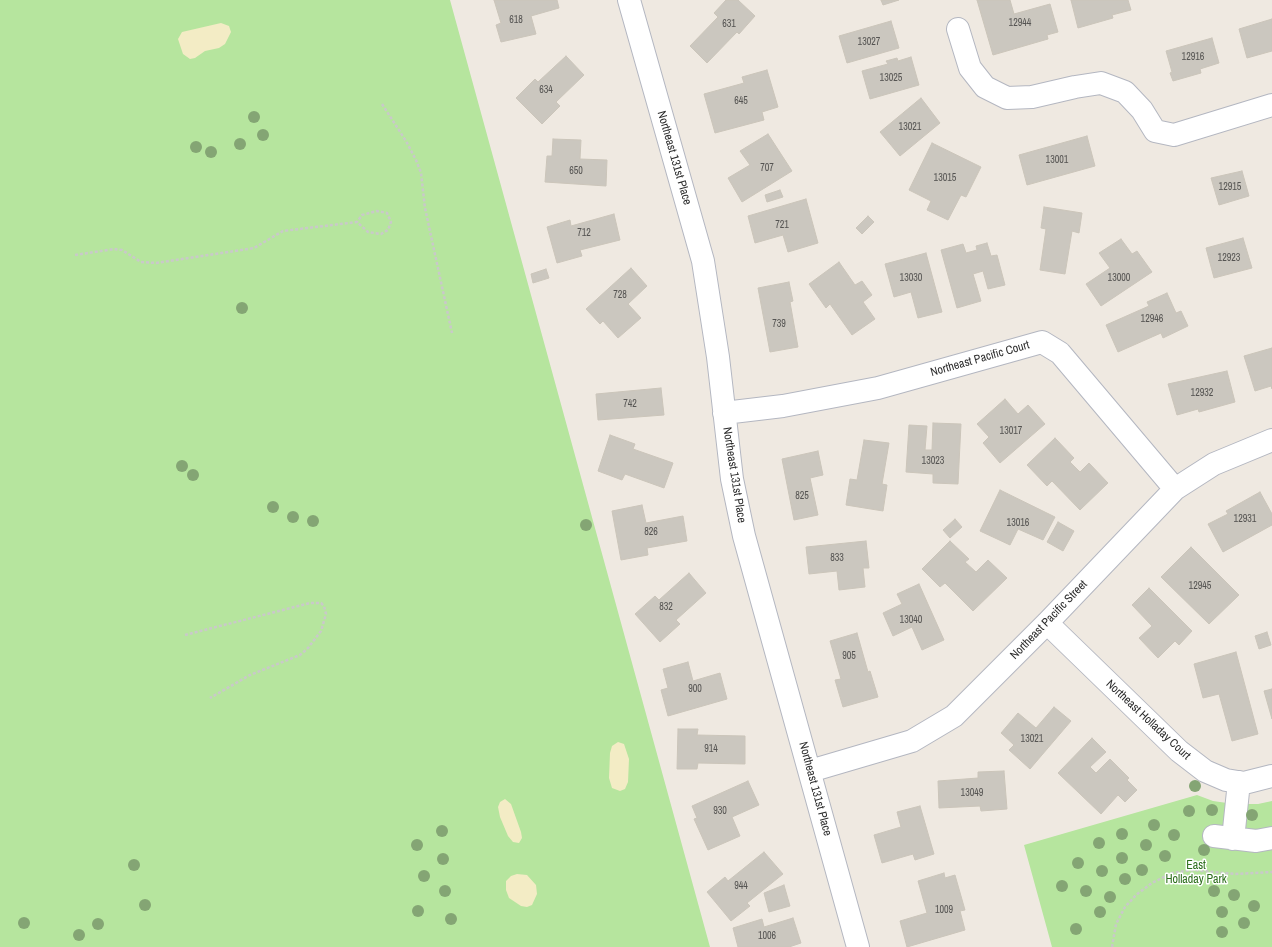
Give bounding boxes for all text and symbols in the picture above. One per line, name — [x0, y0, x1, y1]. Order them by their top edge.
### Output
house number: 618 — [509, 14, 523, 26]
house number: 12944 — [1009, 17, 1031, 29]
house number: 631 — [722, 18, 736, 30]
house number: 13027 — [858, 36, 880, 48]
house number: 12916 — [1182, 51, 1204, 63]
house number: 13025 — [880, 72, 902, 84]
house number: 634 — [539, 84, 553, 96]
house number: 645 — [734, 95, 748, 107]
street label: Northeast 131st Place — [654, 109, 694, 207]
house number: 13021 — [899, 121, 921, 133]
house number: 13001 — [1046, 154, 1068, 166]
house number: 707 — [760, 162, 774, 174]
house number: 650 — [569, 165, 583, 177]
house number: 13015 — [934, 172, 956, 184]
house number: 12915 — [1219, 181, 1241, 193]
house number: 721 — [775, 219, 789, 231]
house number: 712 — [577, 227, 591, 239]
house number: 12923 — [1218, 252, 1240, 264]
house number: 13030 — [900, 272, 922, 284]
house number: 13000 — [1108, 272, 1130, 284]
house number: 728 — [613, 289, 627, 301]
house number: 12946 — [1141, 313, 1163, 325]
house number: 739 — [772, 318, 786, 330]
street label: Northeast Pacific Court — [929, 338, 1031, 380]
house number: 12932 — [1191, 387, 1213, 399]
house number: 742 — [623, 398, 637, 410]
house number: 13017 — [1000, 425, 1022, 437]
street label: Northeast 131st Place — [719, 426, 749, 524]
house number: 13023 — [922, 455, 944, 467]
house number: 825 — [795, 490, 809, 502]
house number: 12931 — [1234, 513, 1256, 525]
house number: 13016 — [1007, 517, 1029, 529]
house number: 826 — [644, 526, 658, 538]
house number: 833 — [830, 552, 844, 564]
street label: Northeast Pacific Street — [1008, 577, 1090, 663]
house number: 12945 — [1189, 580, 1211, 592]
house number: 832 — [659, 601, 673, 613]
house number: 13040 — [900, 614, 922, 626]
house number: 905 — [842, 650, 856, 662]
street label: Northeast Holladay Court — [1103, 677, 1193, 763]
house number: 900 — [688, 683, 702, 695]
house number: 13021 — [1021, 733, 1043, 745]
street label: Northeast 131st Place — [796, 740, 834, 838]
house number: 914 — [704, 743, 718, 755]
house number: 13049 — [961, 787, 983, 799]
house number: 930 — [713, 805, 727, 817]
park label: East Holladay Park — [1165, 859, 1227, 887]
house number: 944 — [734, 880, 748, 892]
house number: 1009 — [935, 904, 953, 916]
house number: 1006 — [758, 930, 776, 942]

